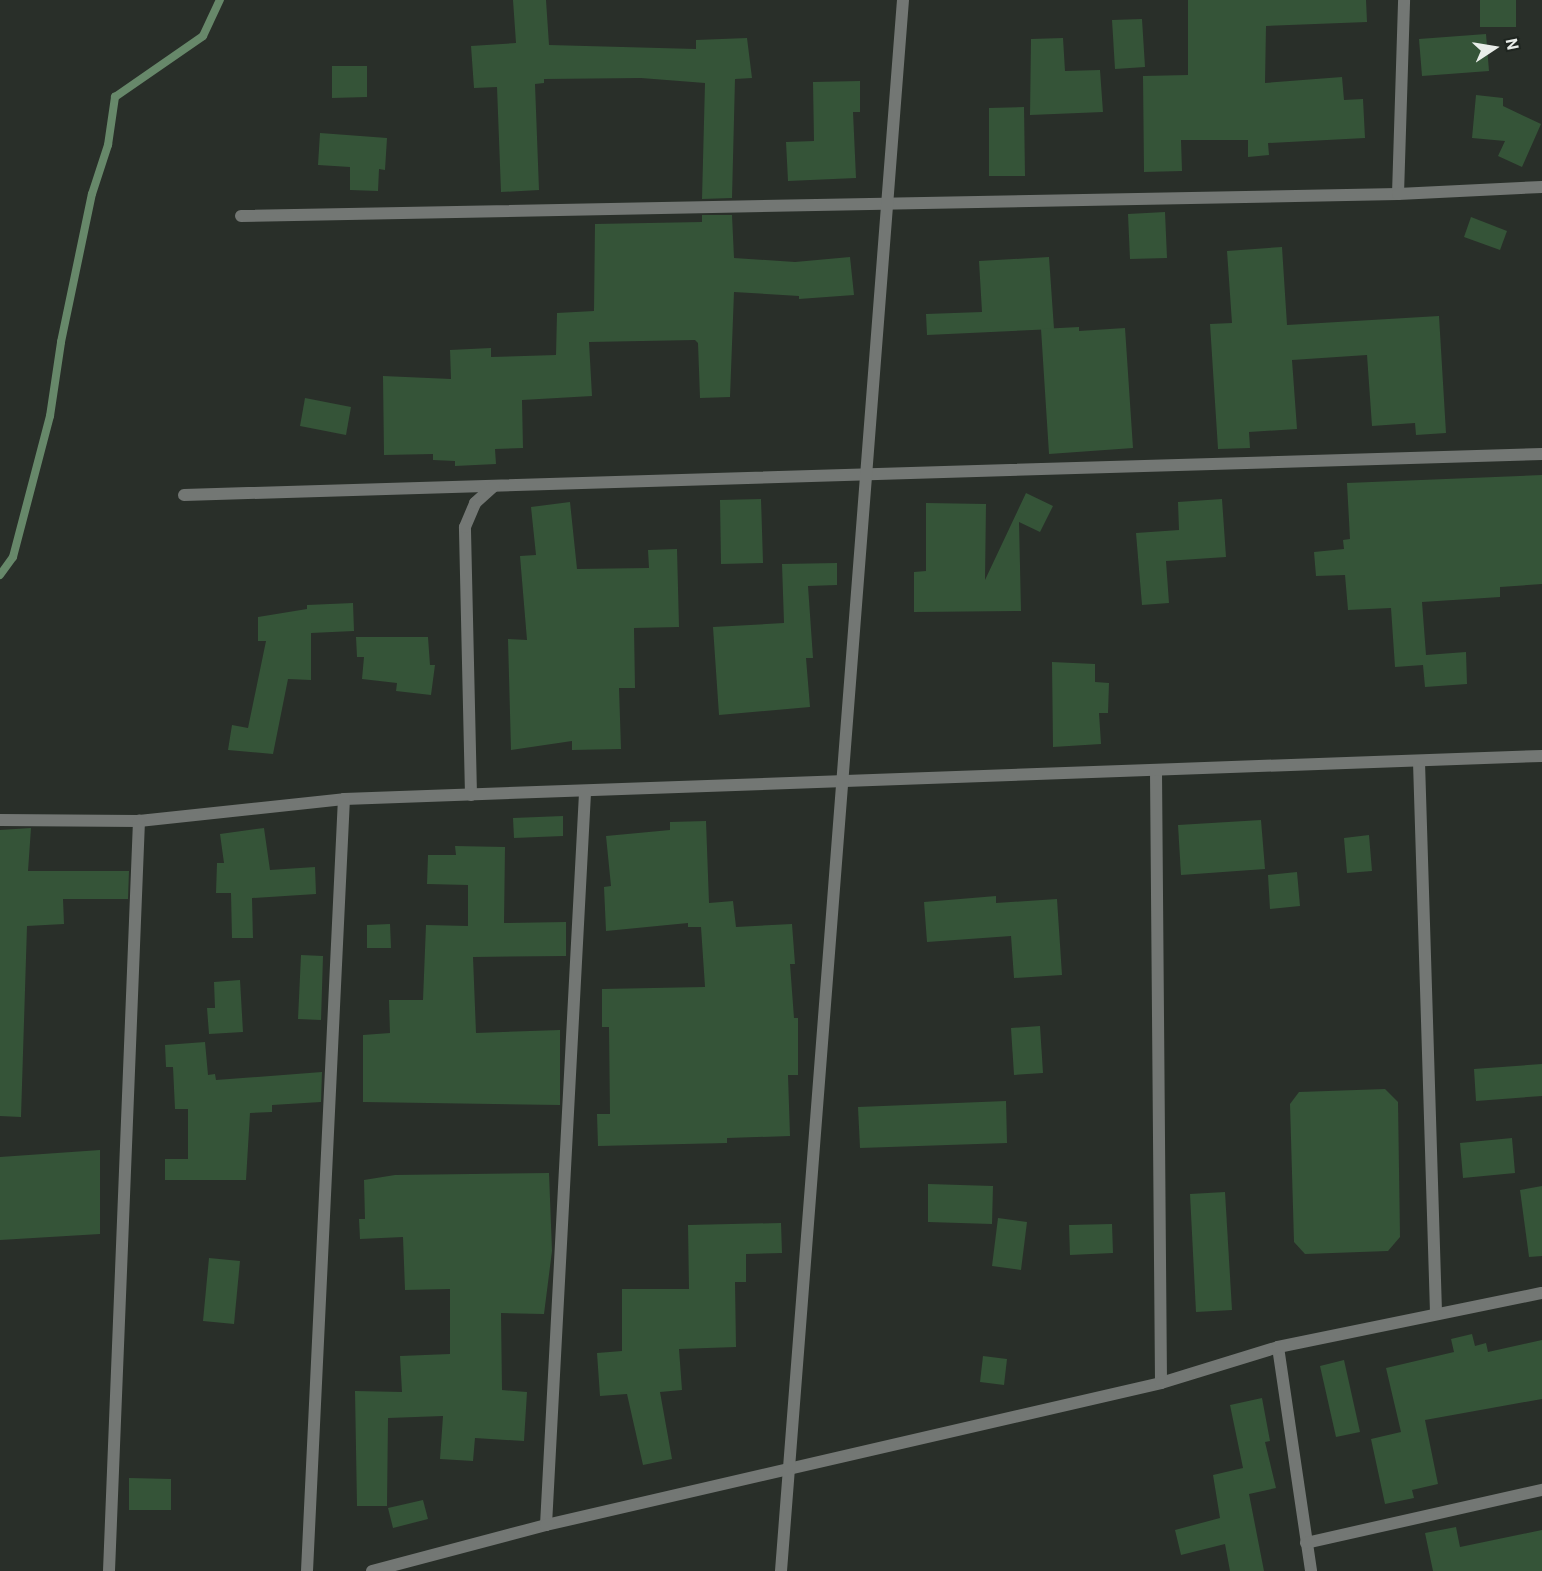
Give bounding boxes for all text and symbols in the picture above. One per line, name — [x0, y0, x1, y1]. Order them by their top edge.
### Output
north arrow — [1464, 18, 1524, 78]
text: N — [1502, 37, 1523, 52]

